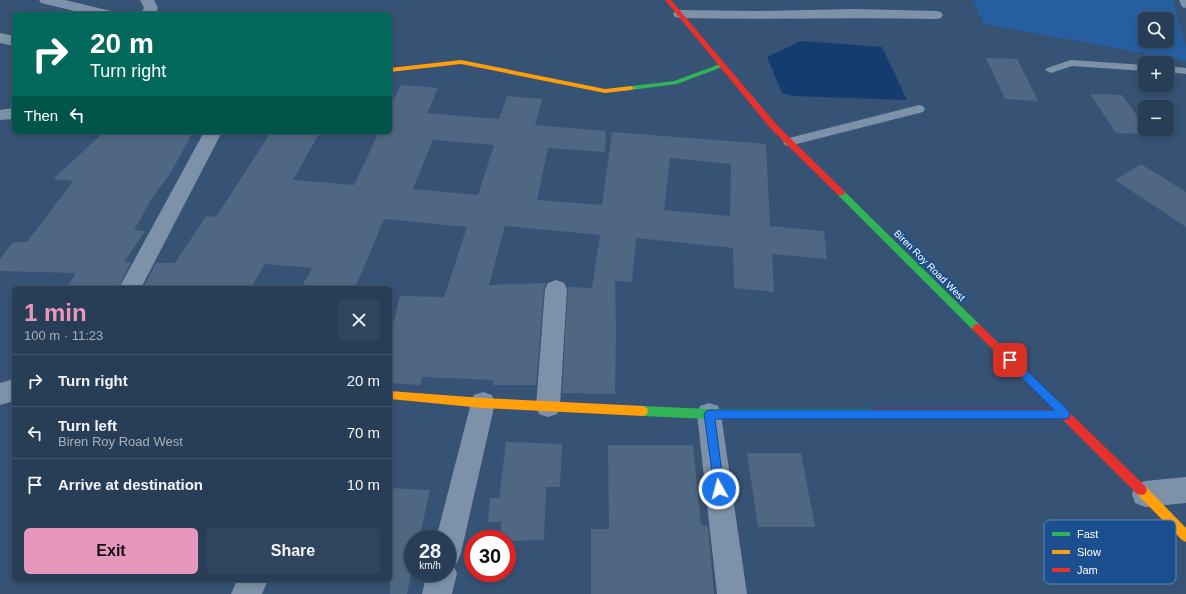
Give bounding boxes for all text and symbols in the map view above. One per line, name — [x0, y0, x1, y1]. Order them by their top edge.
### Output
map controls — [1138, 12, 1174, 136]
button: search — [1138, 12, 1174, 48]
icon: right — [24, 28, 76, 80]
text: 20 m — [90, 28, 154, 59]
button: + — [1138, 56, 1174, 92]
text: Turn right — [90, 61, 166, 81]
button: − — [1138, 100, 1174, 136]
icon: left — [66, 104, 88, 126]
text: Then — [24, 107, 58, 124]
street label: Biren Roy Road West — [892, 228, 968, 303]
text: 1 min — [24, 299, 87, 326]
button: close — [338, 299, 380, 341]
text: 100 m · 11:23 — [24, 328, 103, 343]
pin — [993, 343, 1027, 377]
icon: arrive — [999, 349, 1021, 371]
icon: right — [24, 370, 46, 392]
text: Turn right — [58, 372, 128, 389]
text: 20 m — [347, 372, 380, 389]
text: Turn left — [58, 417, 117, 434]
icon: left — [24, 422, 46, 444]
text: 70 m — [347, 424, 380, 441]
text: Biren Roy Road West — [58, 434, 183, 449]
position arrow — [698, 468, 740, 510]
icon: arrive — [24, 474, 46, 496]
text: Arrive at destination — [58, 476, 203, 493]
text: 10 m — [347, 476, 380, 493]
legend — [1044, 520, 1176, 584]
button: Exit — [24, 528, 198, 574]
button: Share — [206, 528, 380, 574]
text: Fast — [1077, 528, 1098, 540]
speed limit sign: 30 — [464, 530, 516, 582]
text: 28 — [419, 540, 441, 562]
text: Slow — [1077, 546, 1101, 558]
text: km/h — [419, 560, 441, 571]
text: Jam — [1077, 564, 1098, 576]

